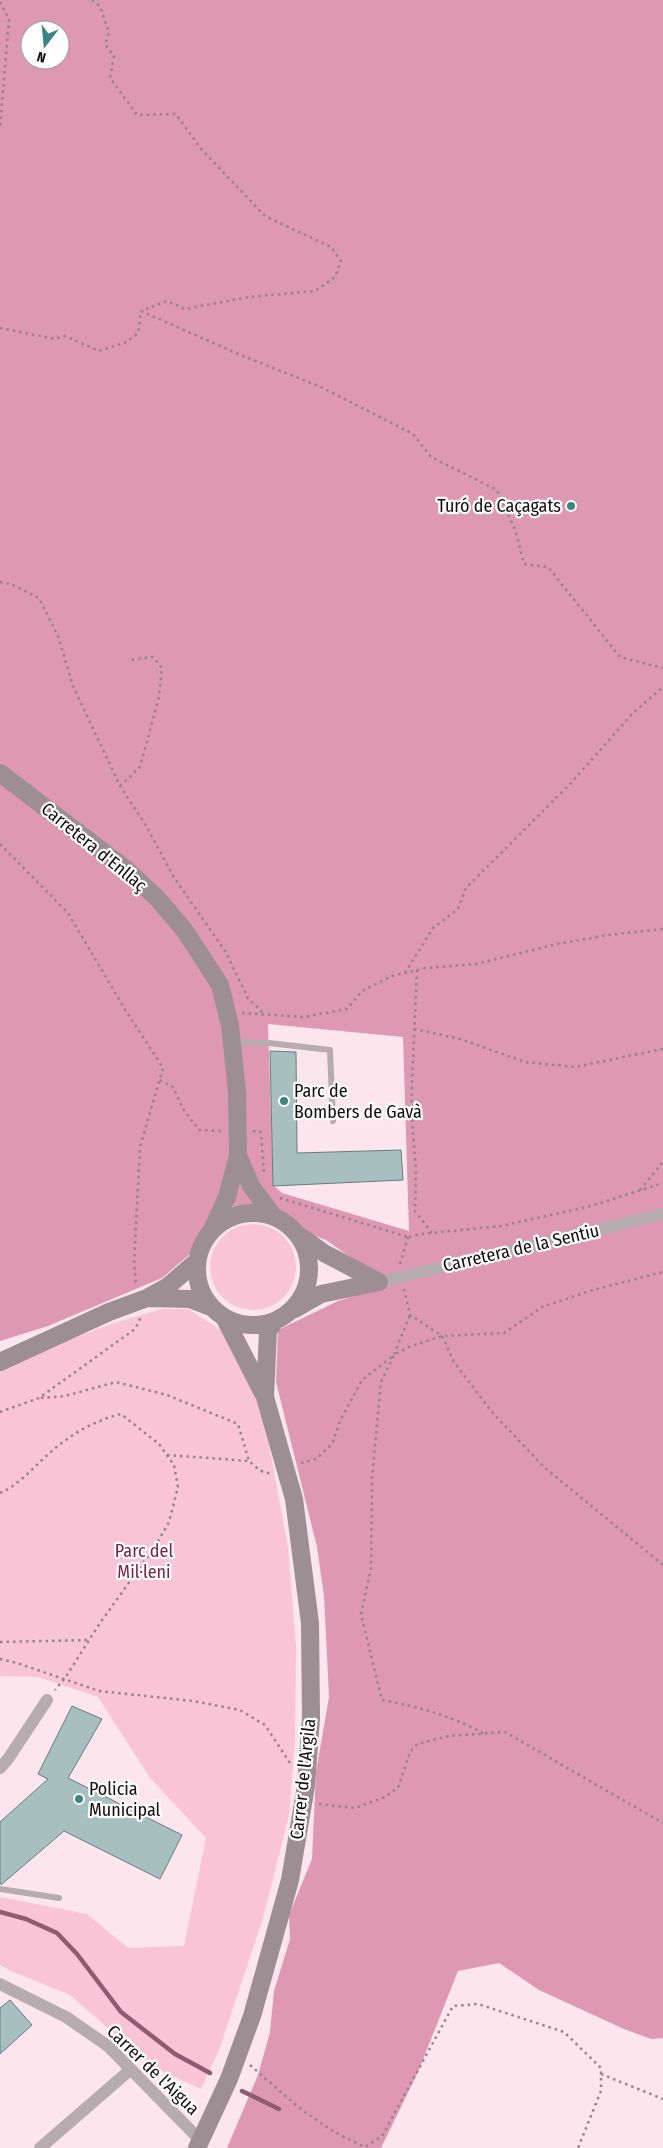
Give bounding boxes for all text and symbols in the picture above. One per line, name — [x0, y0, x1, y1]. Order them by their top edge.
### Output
north arrow — [20, 20, 70, 70]
text: N — [35, 48, 48, 66]
place label: Turó de Caçagats — [437, 495, 561, 517]
marker: Turó de Caçagats — [565, 500, 577, 512]
street label: Carretera d'Enllaç — [37, 798, 151, 896]
place label: Parc de Bombers de Gavà — [294, 1080, 422, 1123]
marker: Parc de Bombers de Gavà — [278, 1095, 290, 1107]
street label: Carretera de la Sentiu — [441, 1219, 601, 1277]
park label: Parc del Mil·leni — [115, 1540, 173, 1583]
street label: Carrer de l'Argila — [286, 1717, 320, 1841]
place label: Policia Municipal — [89, 1778, 161, 1821]
marker: Policia Municipal — [73, 1793, 85, 1805]
street label: Carrer de l'Aigua — [102, 2020, 204, 2120]

